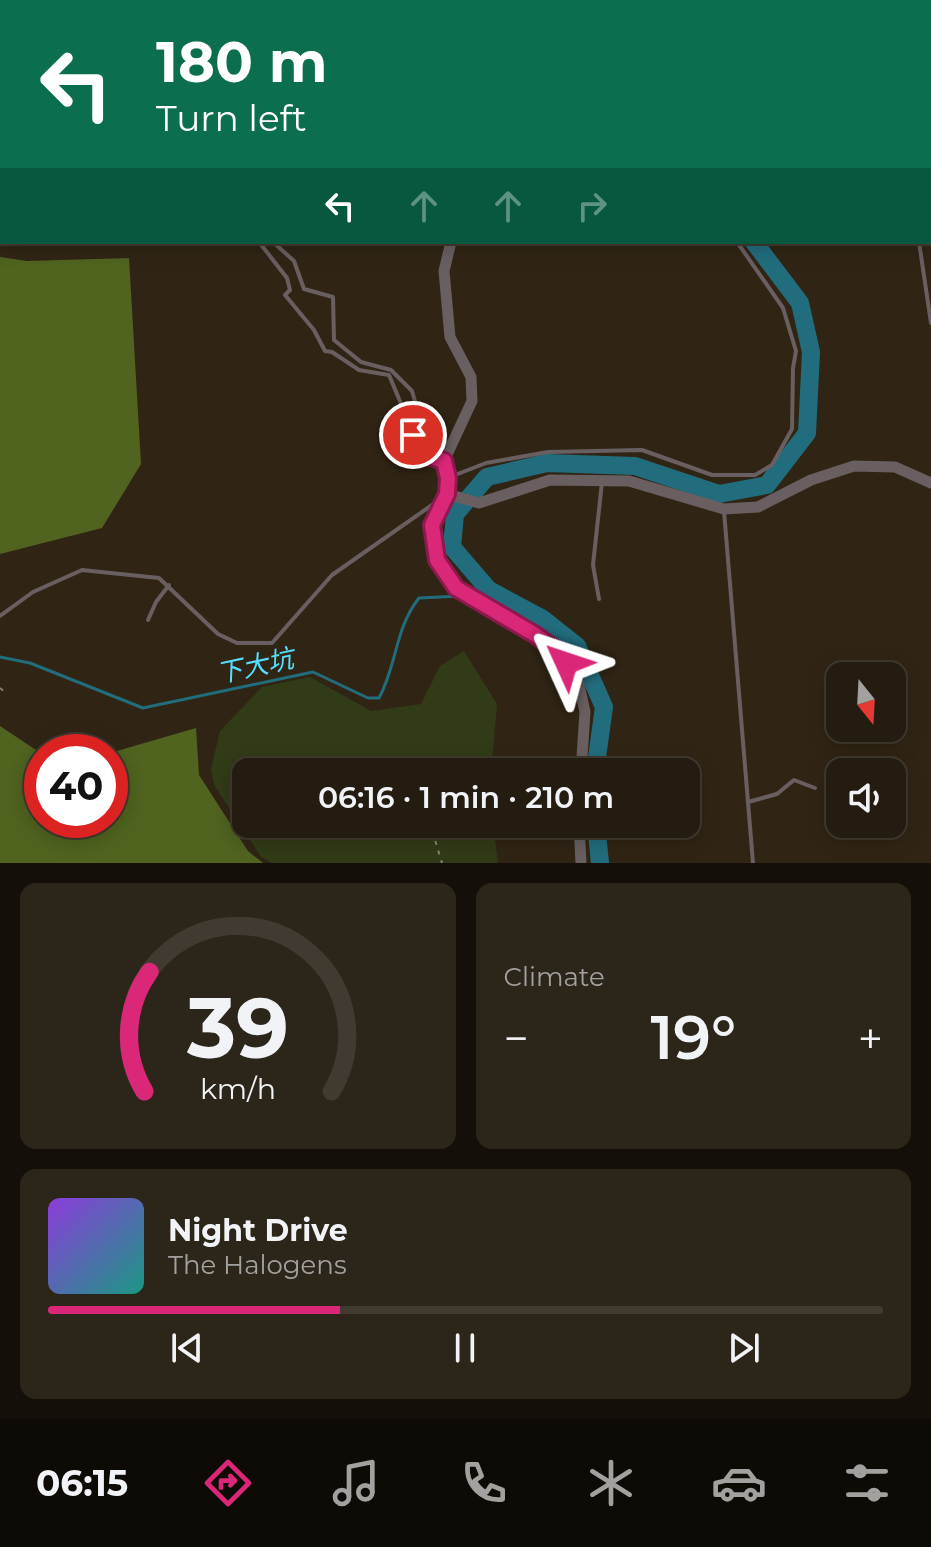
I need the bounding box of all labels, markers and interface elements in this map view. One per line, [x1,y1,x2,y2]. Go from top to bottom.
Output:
text: 180 m [156,28,328,96]
icon: left [24,32,128,136]
text: Turn left [156,96,307,140]
icon: left [318,184,362,228]
icon: ahead [402,184,446,228]
icon: ahead [486,184,530,228]
icon: right [570,184,614,228]
pin [379,401,447,469]
icon: arrive [391,413,435,457]
position arrow [524,621,608,705]
water label: 下大坑 [214,641,300,690]
north arrow [826,662,906,742]
map controls [826,662,906,838]
speed limit sign: 40 [24,734,128,838]
button: sound [826,758,906,838]
text: 06:16 · 1 min · 210 m [318,779,614,816]
text: Climate [504,961,605,993]
text: 39 [186,977,289,1079]
text: 19° [650,1001,736,1074]
text: − [504,1011,529,1065]
text: + [858,1011,883,1065]
text: km/h [200,1071,276,1106]
text: Night Drive [168,1212,348,1249]
text: The Halogens [168,1249,347,1281]
icon: previous [165,1326,209,1370]
icon: pause [443,1326,487,1370]
icon: next [722,1326,766,1370]
icon: directions [200,1455,256,1511]
icon: music [328,1455,384,1511]
icon: phone [456,1455,512,1511]
icon: climate [583,1455,639,1511]
icon: car [711,1455,767,1511]
icon: filters [839,1455,895,1511]
text: 06:15 [36,1461,128,1505]

